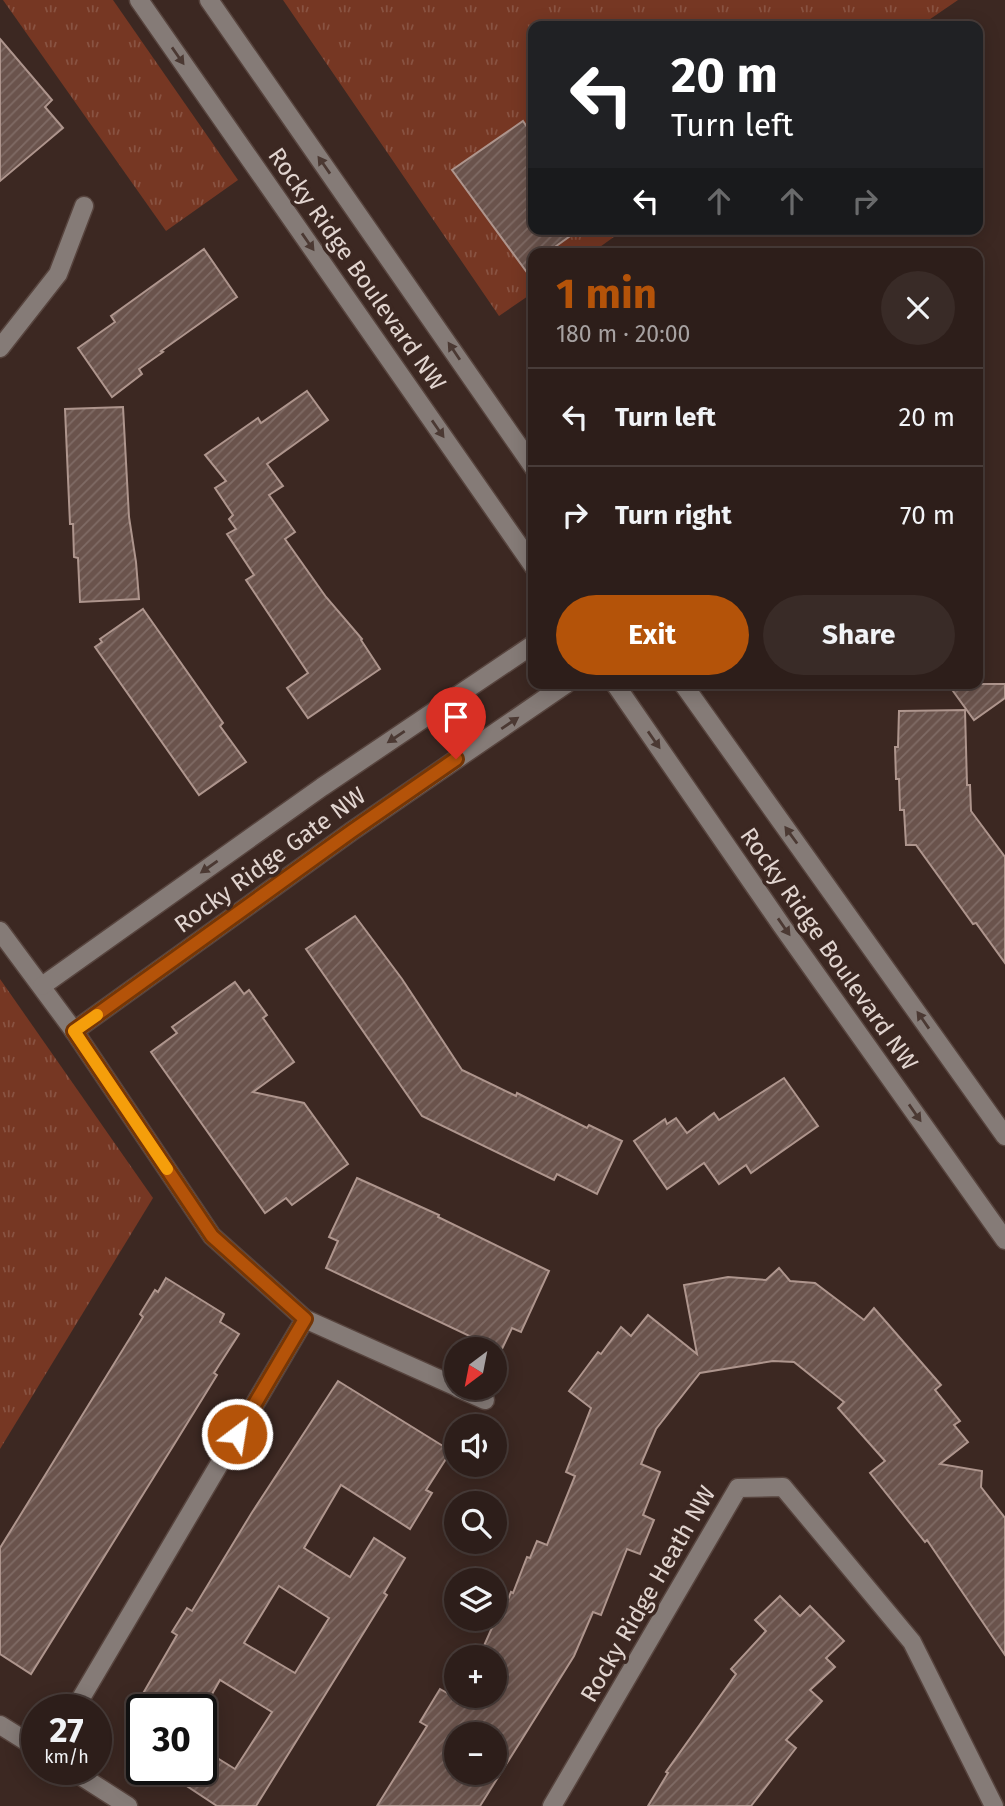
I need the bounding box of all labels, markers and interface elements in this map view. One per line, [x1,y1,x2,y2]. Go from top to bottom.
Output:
text: 20 m [671,46,778,105]
one-way arrow [171,47,185,65]
icon: left [556,49,647,140]
text: Turn left [671,106,793,144]
street label: Rocky Ridge Boulevard NW [262,142,452,396]
one-way arrow [317,156,331,174]
icon: left [627,182,665,220]
icon: ahead [700,182,738,220]
icon: ahead [773,182,811,220]
icon: right [846,182,884,220]
one-way arrow [301,233,315,251]
text: 1 min [556,269,657,319]
button: close [881,271,955,345]
text: 180 m · 20:00 [556,320,690,348]
one-way arrow [447,342,461,360]
icon: left [556,398,594,436]
text: Turn left [615,402,716,433]
text: 20 m [898,402,955,433]
one-way arrow [431,420,445,438]
icon: right [556,496,594,534]
text: Turn right [615,500,732,531]
text: 70 m [900,500,955,531]
button: Exit [556,595,749,675]
button: Share [763,595,955,675]
pin [426,687,486,759]
icon: arrive [437,698,475,736]
one-way arrow [501,716,519,730]
one-way arrow [387,730,405,744]
one-way arrow [647,731,661,749]
street label: Rocky Ridge Gate NW [169,781,371,939]
street label: Rocky Ridge Boulevard NW [734,822,924,1076]
one-way arrow [784,826,798,844]
one-way arrow [200,860,219,874]
one-way arrow [777,918,791,936]
one-way arrow [916,1011,930,1029]
one-way arrow [908,1104,922,1122]
north arrow [444,1337,508,1400]
map controls [444,1337,507,1785]
position arrow [200,1397,274,1471]
button: sound [444,1414,507,1477]
street label: Rocky Ridge Heath NW [575,1481,721,1707]
button: search [444,1491,507,1554]
button: layers [444,1568,507,1631]
button: + [444,1645,507,1708]
speed limit sign: 30 [126,1694,217,1785]
text: 27 [49,1709,84,1751]
button: − [444,1722,507,1785]
text: km/h [44,1746,89,1768]

